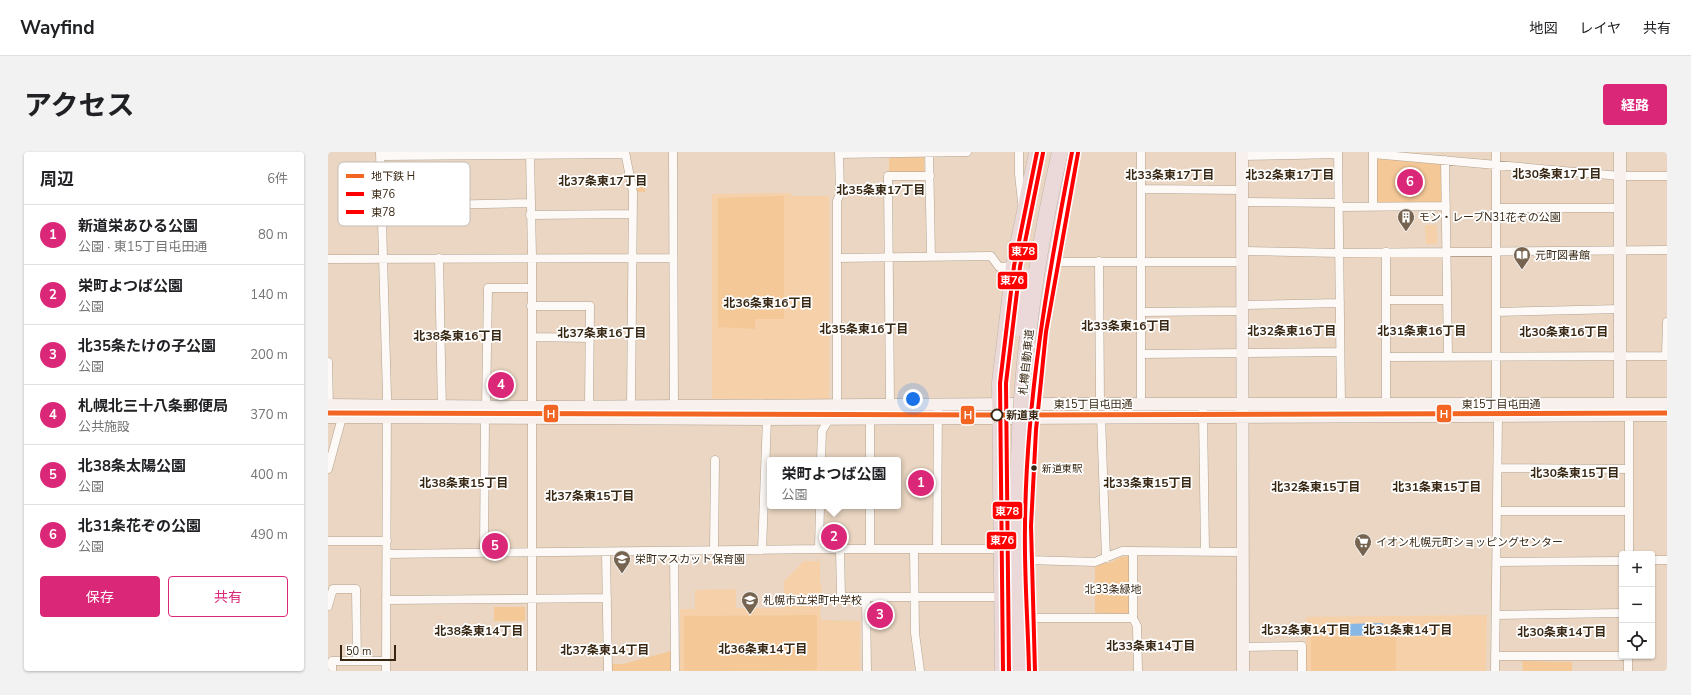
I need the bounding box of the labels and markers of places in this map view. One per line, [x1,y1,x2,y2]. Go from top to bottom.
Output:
pin: 6 [1397,167,1423,197]
building icon: モン・レーブN31花ぞの公園 [1396,207,1416,232]
place label: モン・レーブN31花ぞの公園 [1419,210,1561,225]
library icon: 元町図書館 [1512,245,1532,270]
place label: 元町図書館 [1535,248,1590,263]
pin: 4 [488,370,514,400]
marker: 新道東 [990,408,1004,422]
place label: 新道東 [1006,408,1039,423]
place label: 新道東駅 [1042,462,1083,476]
marker: 新道東駅 [1029,463,1039,473]
pin: 1 [908,468,934,498]
pin: 2 [821,522,847,552]
pin: 5 [482,531,508,561]
supermarket icon: イオン札幌元町ショッピングセンター [1353,532,1373,557]
place label: イオン札幌元町ショッピングセンター [1376,535,1563,550]
school or university icon: 栄町マスカット保育園 [612,549,632,574]
place label: 栄町マスカット保育園 [635,552,745,567]
school or university icon: 札幌市立栄町中学校 [740,590,760,615]
place label: 札幌市立栄町中学校 [763,593,862,608]
pin: 3 [867,600,893,630]

